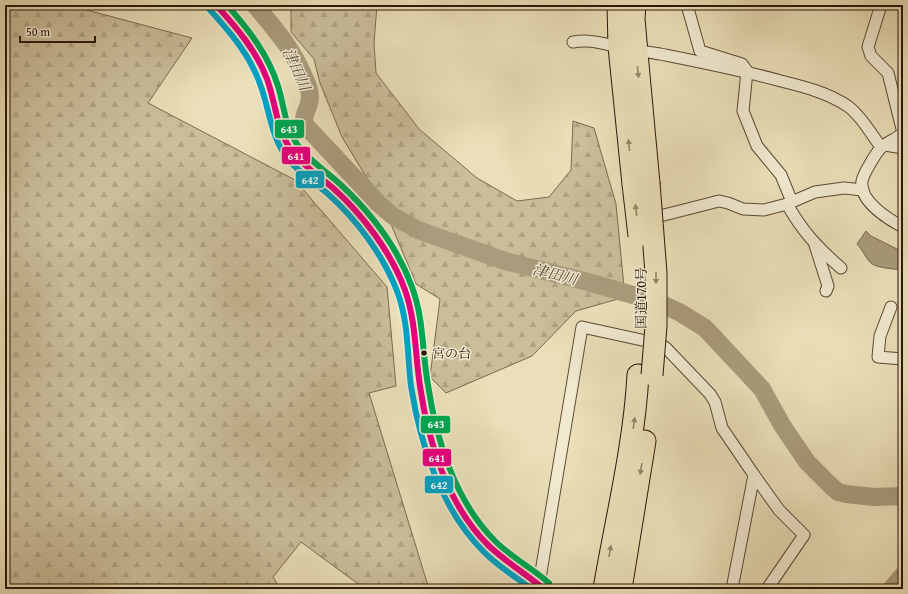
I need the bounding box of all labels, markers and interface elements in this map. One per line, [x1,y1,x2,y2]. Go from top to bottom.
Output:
scale bar [20,18,95,44]
text: 50 m [26,23,50,40]
water label: 津田川 [278,44,317,96]
one-way arrow [635,66,642,78]
line badge: 643 [274,119,305,139]
text: 643 [280,121,298,137]
one-way arrow [626,139,632,151]
line badge: 641 [281,146,311,165]
text: 641 [287,148,305,164]
line badge: 642 [295,170,325,189]
text: 642 [301,172,319,188]
one-way arrow [633,204,639,216]
water label: 津田川 [531,258,581,290]
street label: 国道170号 [631,267,651,329]
one-way arrow [653,272,659,285]
place label: 宮の台 [432,344,471,363]
marker: 宮の台 [419,348,429,358]
line badge: 643 [420,415,451,434]
text: 643 [427,416,445,432]
one-way arrow [631,417,637,429]
line badge: 641 [422,448,452,467]
text: 641 [428,450,446,466]
one-way arrow [638,463,644,475]
line badge: 642 [424,475,454,494]
text: 642 [430,477,448,493]
one-way arrow [608,544,614,557]

